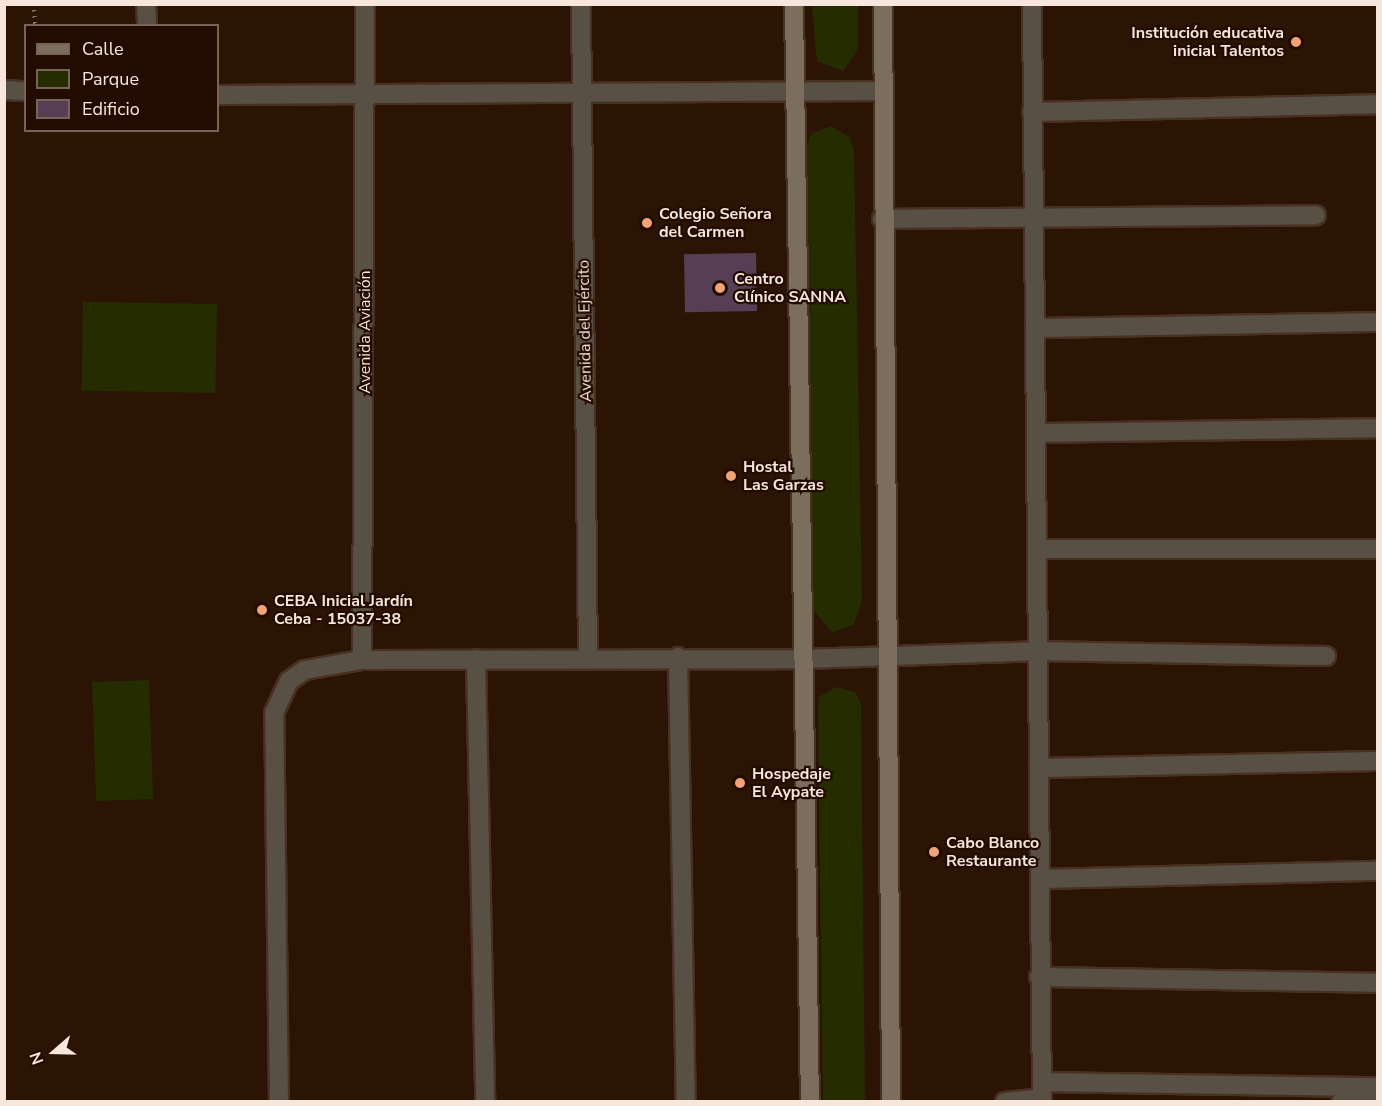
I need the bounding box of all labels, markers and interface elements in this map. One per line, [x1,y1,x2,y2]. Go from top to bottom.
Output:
place label: Institución educativa inicial Talentos [1131,23,1284,61]
legend [24,24,219,132]
marker: Institución educativa inicial Talentos [1289,35,1303,49]
text: Calle [82,37,124,61]
text: Parque [82,67,139,91]
text: Edificio [82,97,140,121]
place label: Colegio Señora del Carmen [659,204,772,242]
marker: Colegio Señora del Carmen [640,216,654,230]
street label: Avenida del Ejército [574,260,596,402]
place label: Centro Clínico SANNA [734,269,846,307]
street label: Avenida Aviación [355,270,375,394]
marker: Centro Clínico SANNA [711,279,729,297]
place label: Hostal Las Garzas [743,457,824,495]
marker: Hostal Las Garzas [724,469,738,483]
place label: CEBA Inicial Jardín Ceba - 15037-38 [274,591,413,629]
marker: CEBA Inicial Jardín Ceba - 15037-38 [255,603,269,617]
place label: Hospedaje El Aypate [752,764,831,802]
marker: Hospedaje El Aypate [733,776,747,790]
place label: Cabo Blanco Restaurante [946,833,1039,871]
marker: Cabo Blanco Restaurante [927,845,941,859]
north arrow [24,1022,84,1082]
text: N [25,1049,49,1068]

